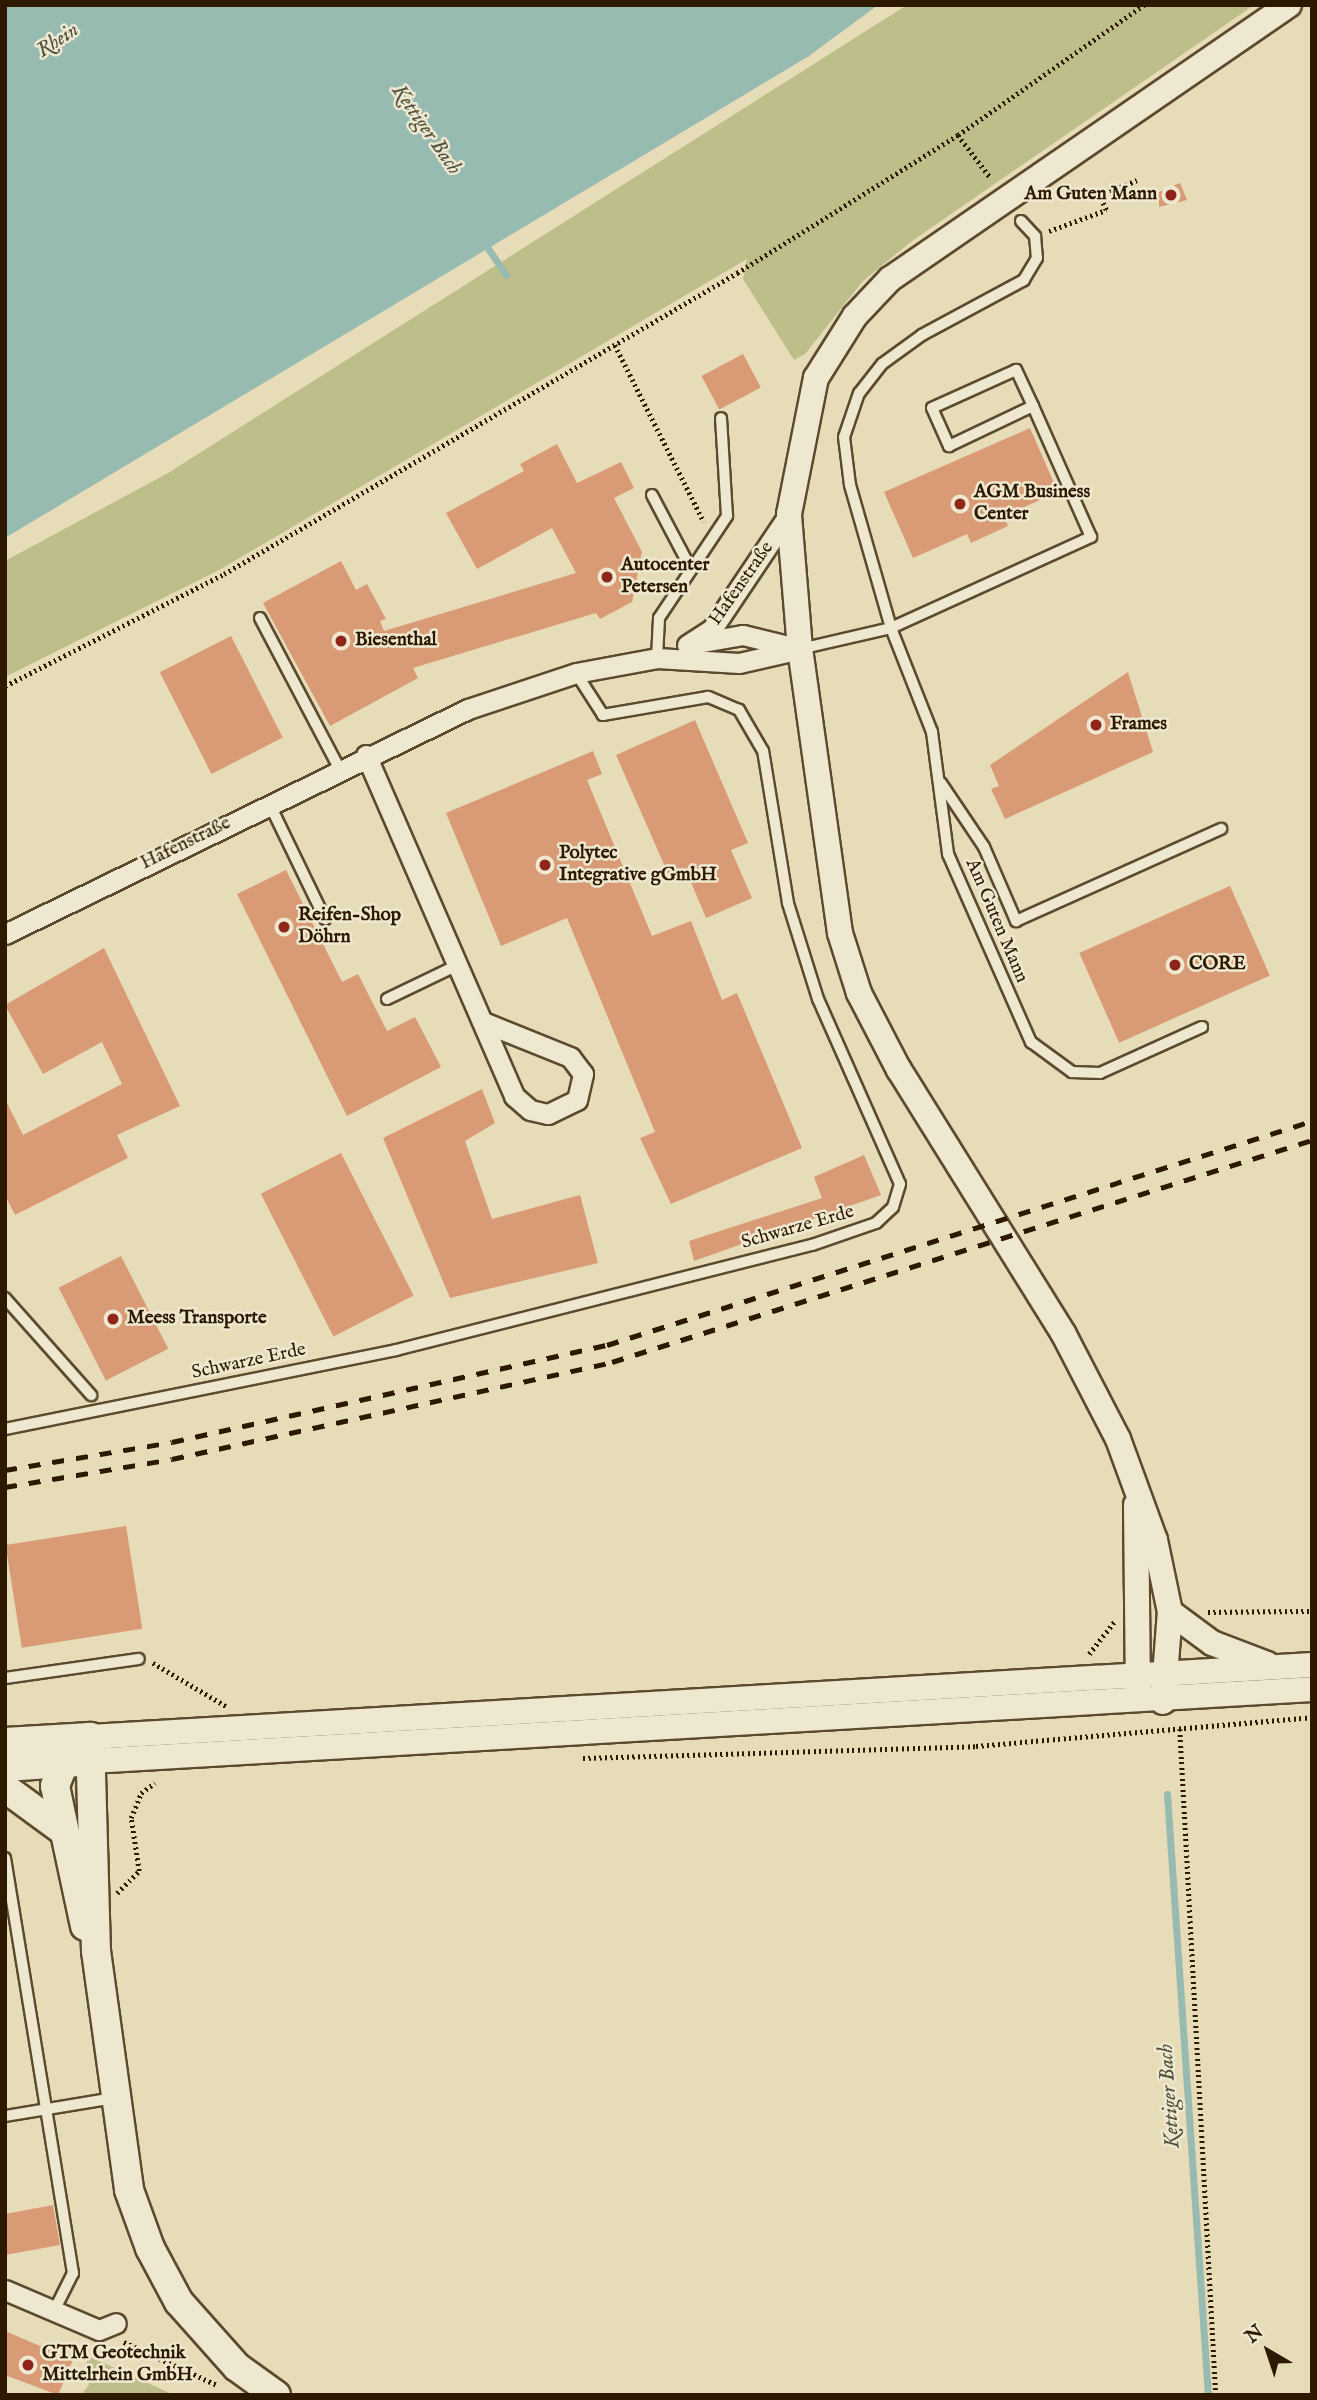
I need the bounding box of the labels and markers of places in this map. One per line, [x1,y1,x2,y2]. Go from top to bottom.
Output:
place label: Am Guten Mann [1025,184,1157,206]
marker: Am Guten Mann [1163,187,1179,203]
place label: AGM Business Center [974,482,1090,526]
marker: AGM Business Center [952,496,968,512]
place label: Autocenter Petersen [621,555,710,599]
marker: Autocenter Petersen [599,569,615,585]
place label: Biesenthal [355,630,437,652]
marker: Biesenthal [333,633,349,649]
place label: Frames [1110,714,1167,736]
marker: Frames [1088,717,1104,733]
place label: Polytec Integrative gGmbH [559,843,717,887]
marker: Polytec Integrative gGmbH [537,857,553,873]
place label: Reifen-Shop Döhrn [298,905,401,949]
marker: Reifen-Shop Döhrn [276,919,292,935]
place label: CORE [1189,954,1246,976]
marker: CORE [1167,957,1183,973]
place label: Meess Transporte [127,1308,267,1330]
marker: Meess Transporte [105,1311,121,1327]
place label: GTM Geotechnik Mittelrhein GmbH [42,2343,193,2387]
marker: GTM Geotechnik Mittelrhein GmbH [20,2357,36,2373]

